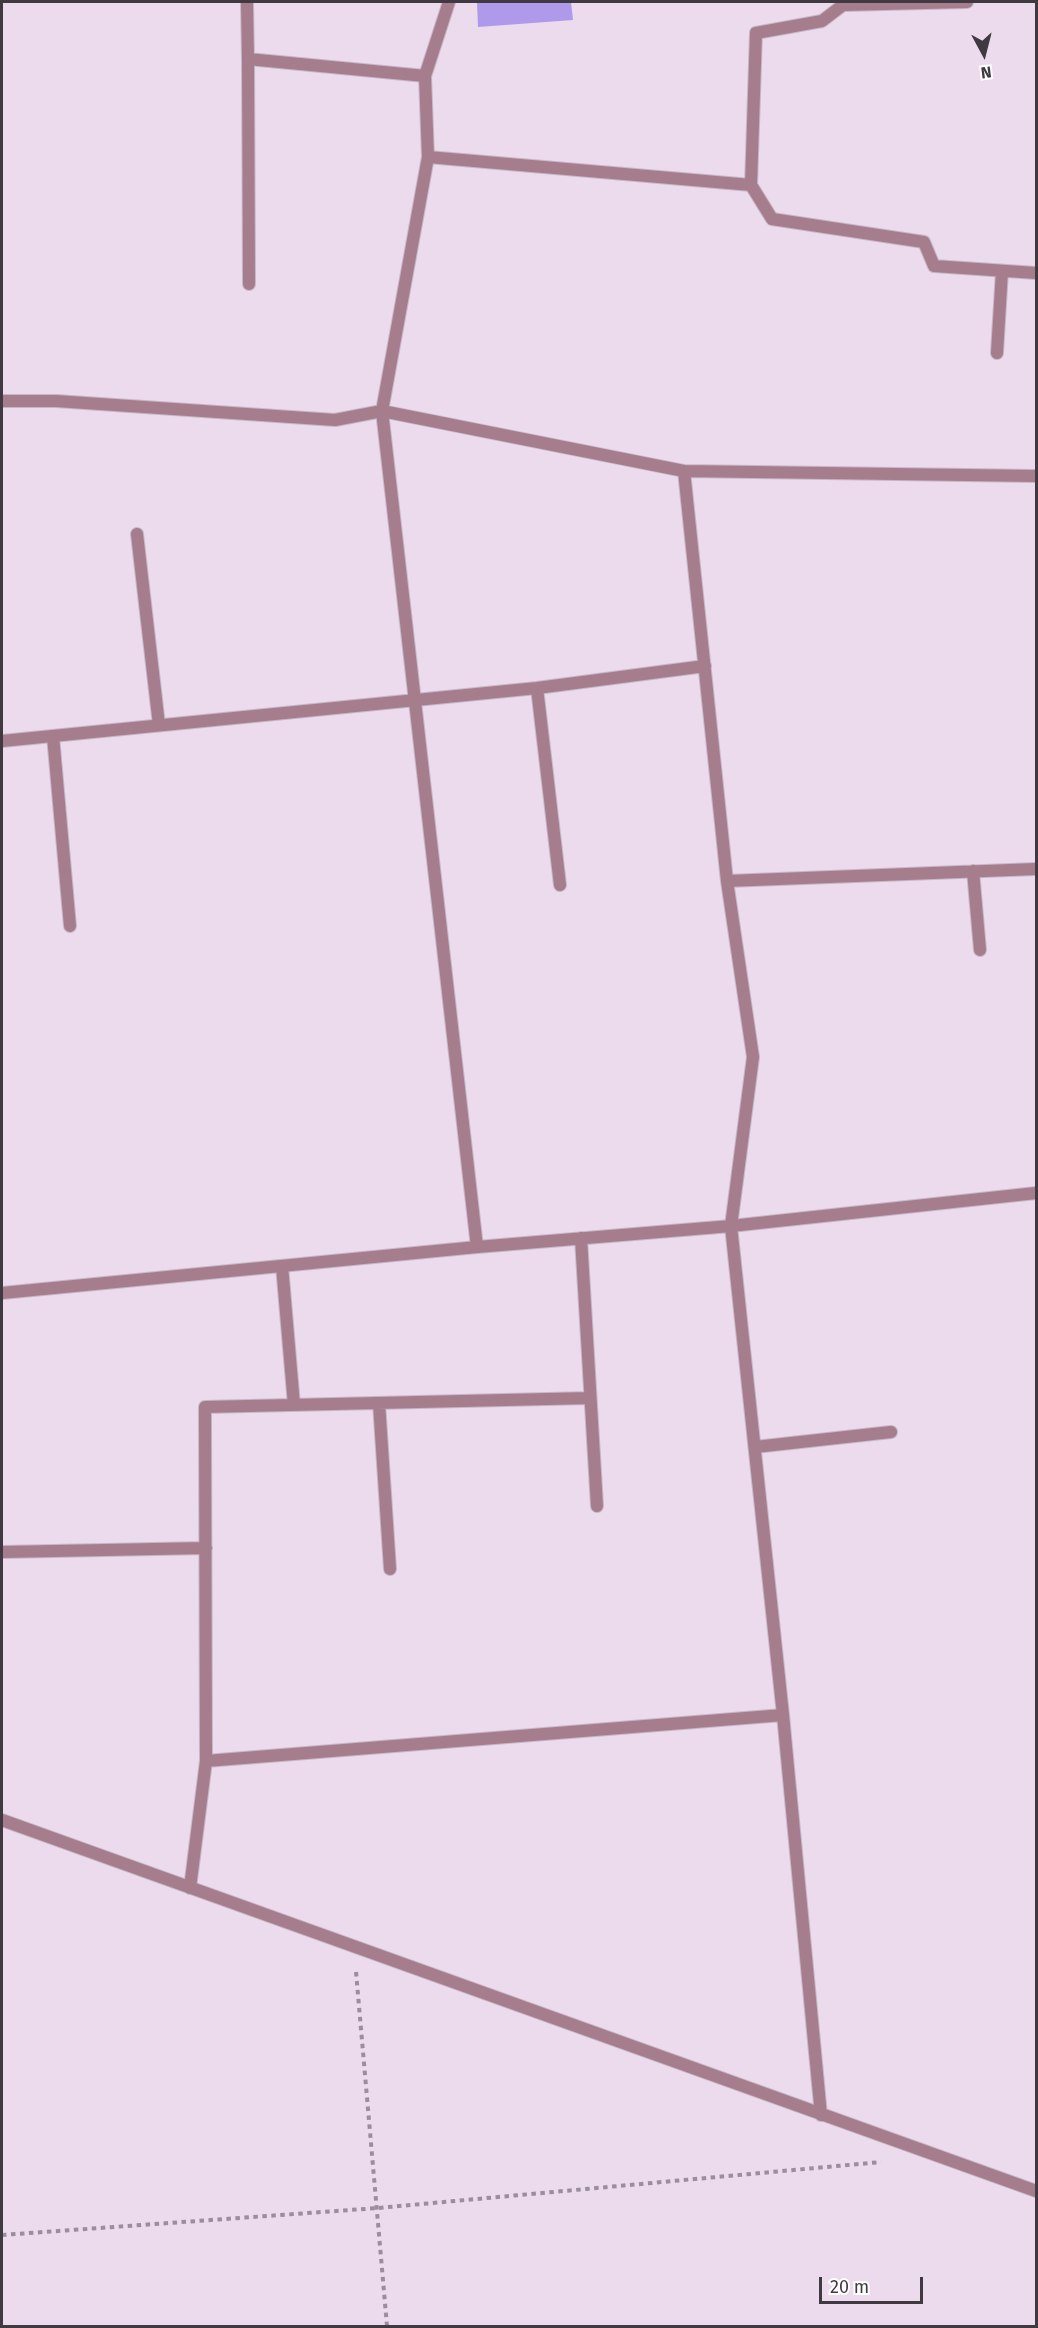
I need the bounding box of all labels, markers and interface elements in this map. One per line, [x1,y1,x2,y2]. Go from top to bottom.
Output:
north arrow [954,24,1014,84]
text: N [980,62,993,82]
scale bar [822,2265,926,2303]
text: 20 m [830,2276,869,2298]

